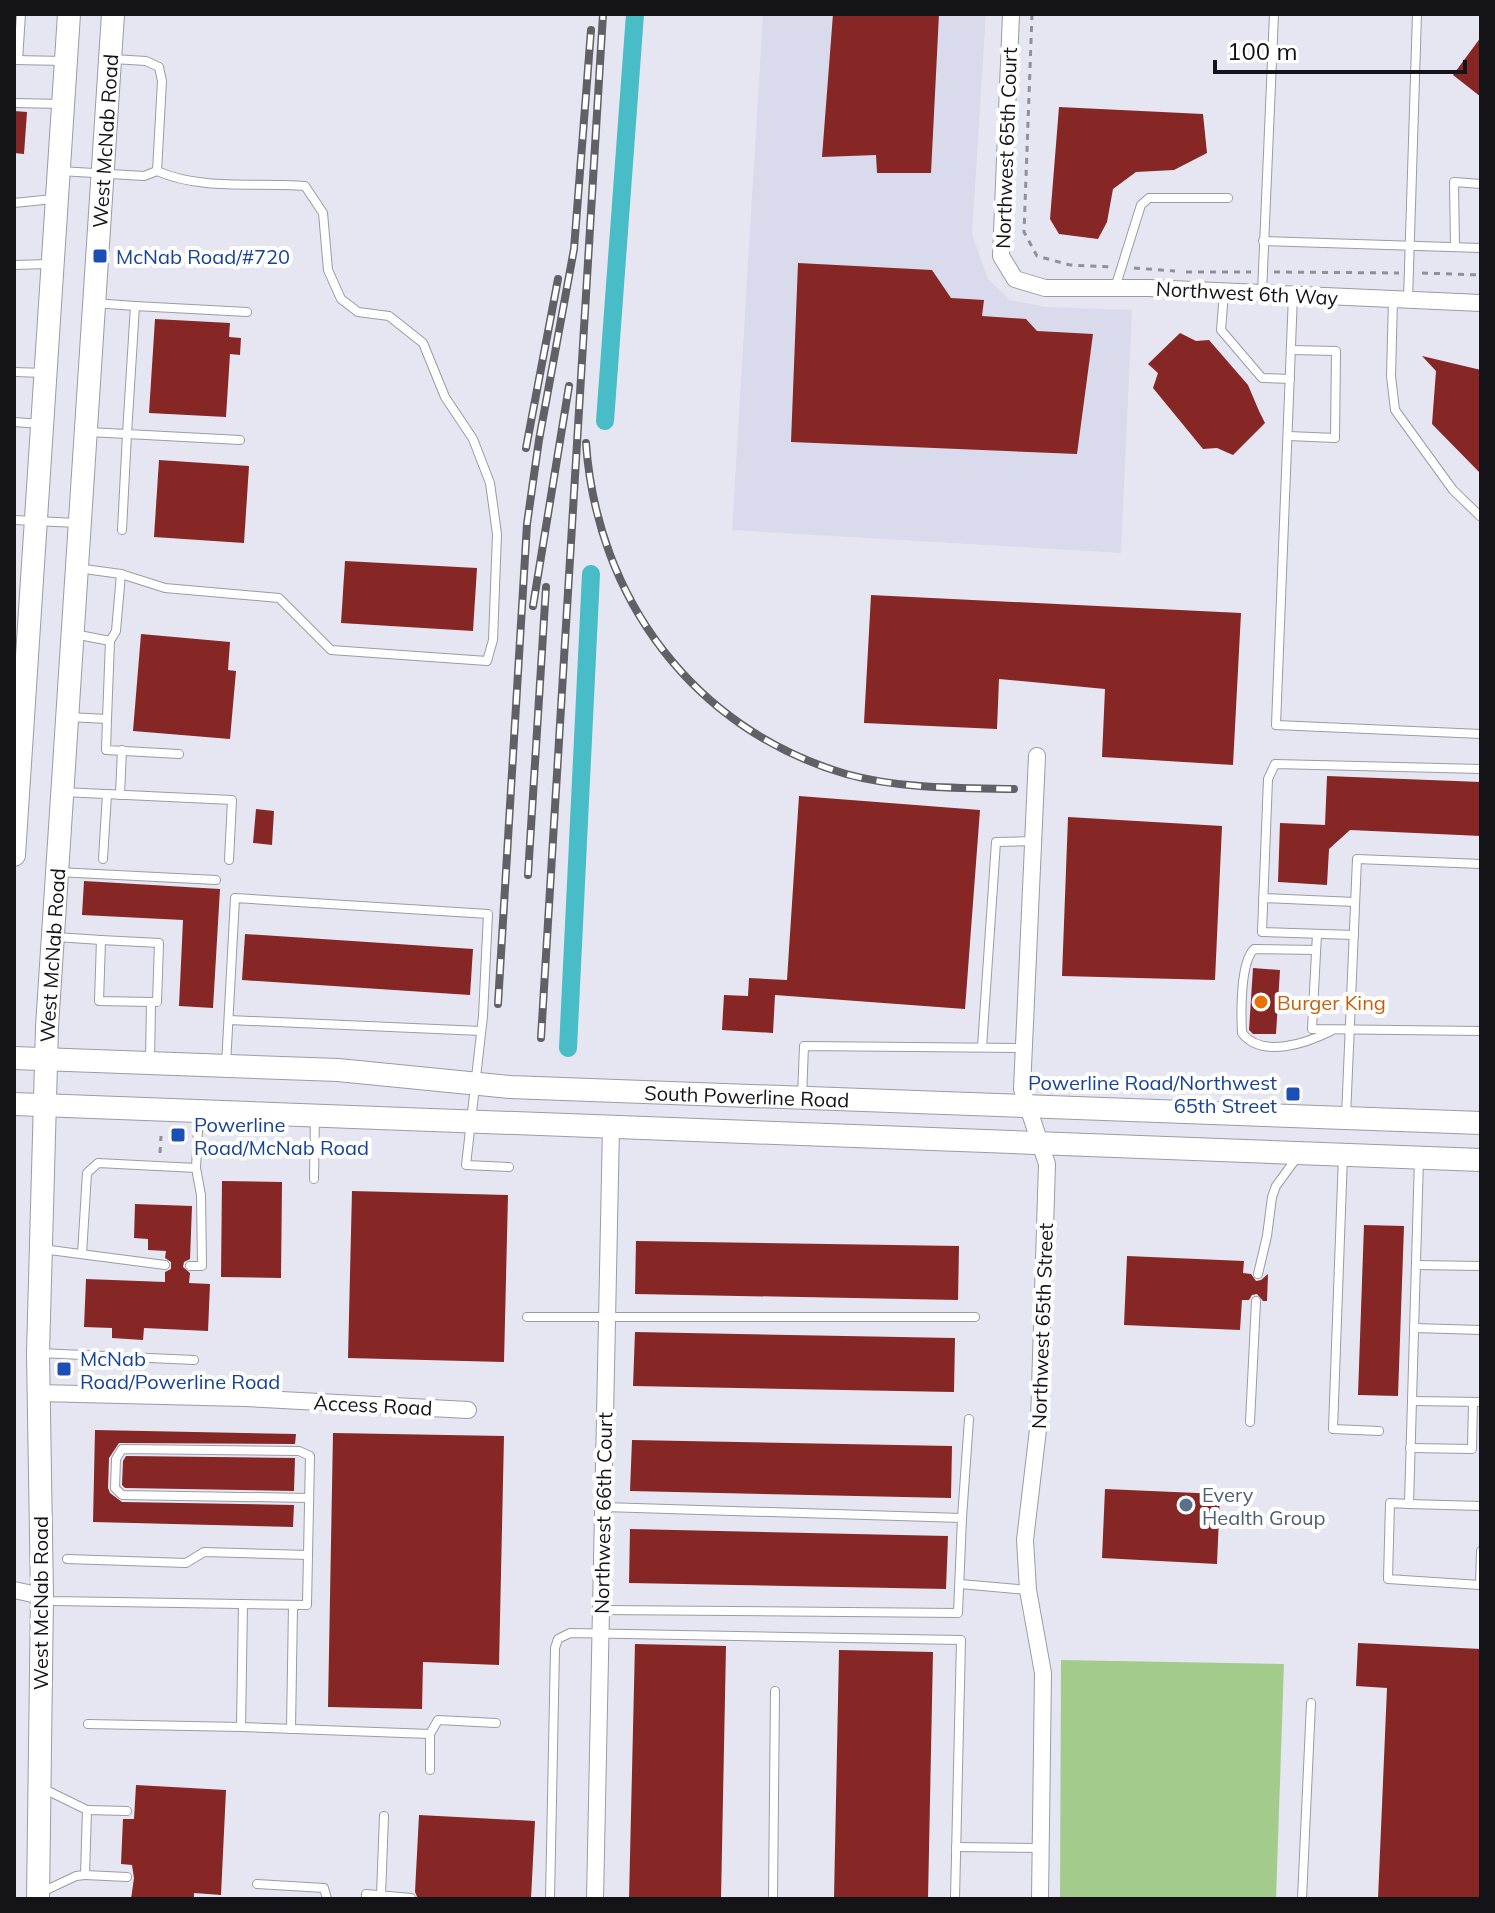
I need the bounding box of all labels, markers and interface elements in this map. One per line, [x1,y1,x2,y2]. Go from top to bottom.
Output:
scale bar [1215,24,1465,74]
text: 100 m [1227,36,1298,66]
street label: Northwest 65th Court [990,47,1022,249]
street label: West McNab Road [87,53,123,229]
place label: McNab Road/#720 [116,244,290,269]
marker: McNab Road/#720 [91,247,109,265]
street label: Northwest 6th Way [1155,276,1339,310]
street label: West McNab Road [34,868,70,1043]
place label: Burger King [1277,990,1386,1015]
marker: Burger King [1252,993,1270,1011]
place label: Powerline Road/Northwest 65th Street [1028,1070,1277,1118]
street label: South Powerline Road [644,1079,850,1112]
marker: Powerline Road/Northwest 65th Street [1284,1085,1302,1103]
place label: Powerline Road/McNab Road [194,1112,369,1160]
marker: Powerline Road/McNab Road [169,1126,187,1144]
street label: Northwest 65th Street [1026,1223,1058,1429]
place label: McNab Road/Powerline Road [80,1346,280,1394]
marker: McNab Road/Powerline Road [55,1360,73,1378]
street label: Access Road [313,1389,433,1421]
street label: Northwest 66th Court [589,1412,617,1614]
place label: Every Health Group [1202,1482,1326,1530]
marker: Every Health Group [1177,1496,1195,1514]
street label: West McNab Road [28,1516,53,1690]

